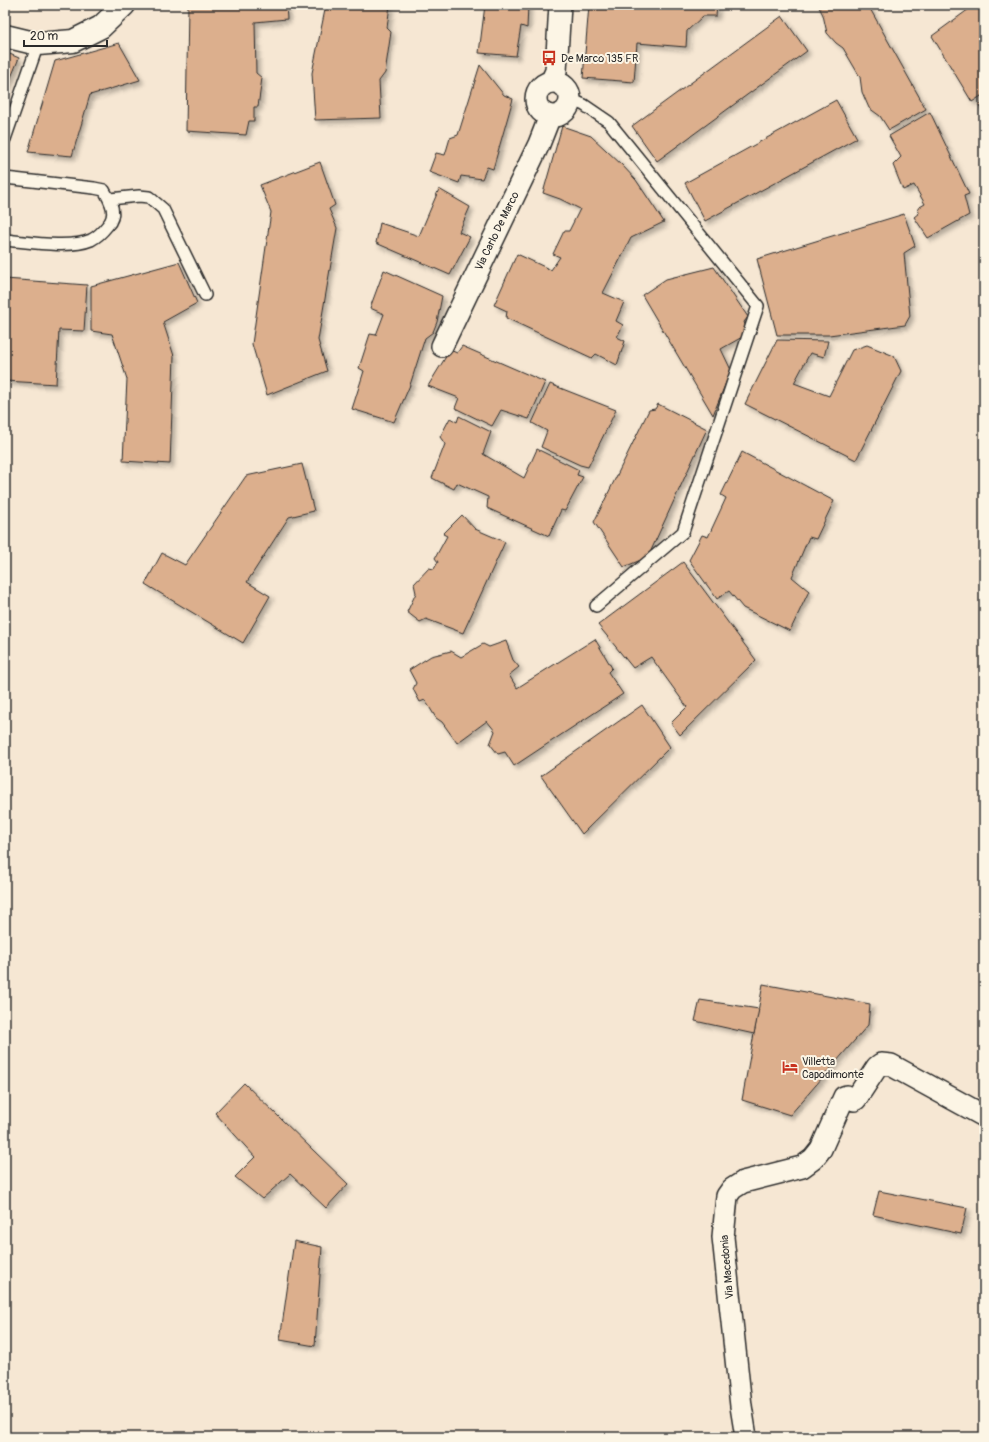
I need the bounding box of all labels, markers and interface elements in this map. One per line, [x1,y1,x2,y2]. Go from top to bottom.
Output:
scale bar [24,22,107,48]
text: 20 m [30,29,59,44]
bus stop icon: De Marco 135 FR [540,49,558,67]
place label: De Marco 135 FR [561,52,638,65]
street label: Via Carlo De Marco [472,189,522,272]
place label: Villetta Capodimonte [802,1055,864,1081]
hotel icon: Villetta Capodimonte [781,1058,799,1076]
street label: Via Macedonia [718,1234,736,1300]

